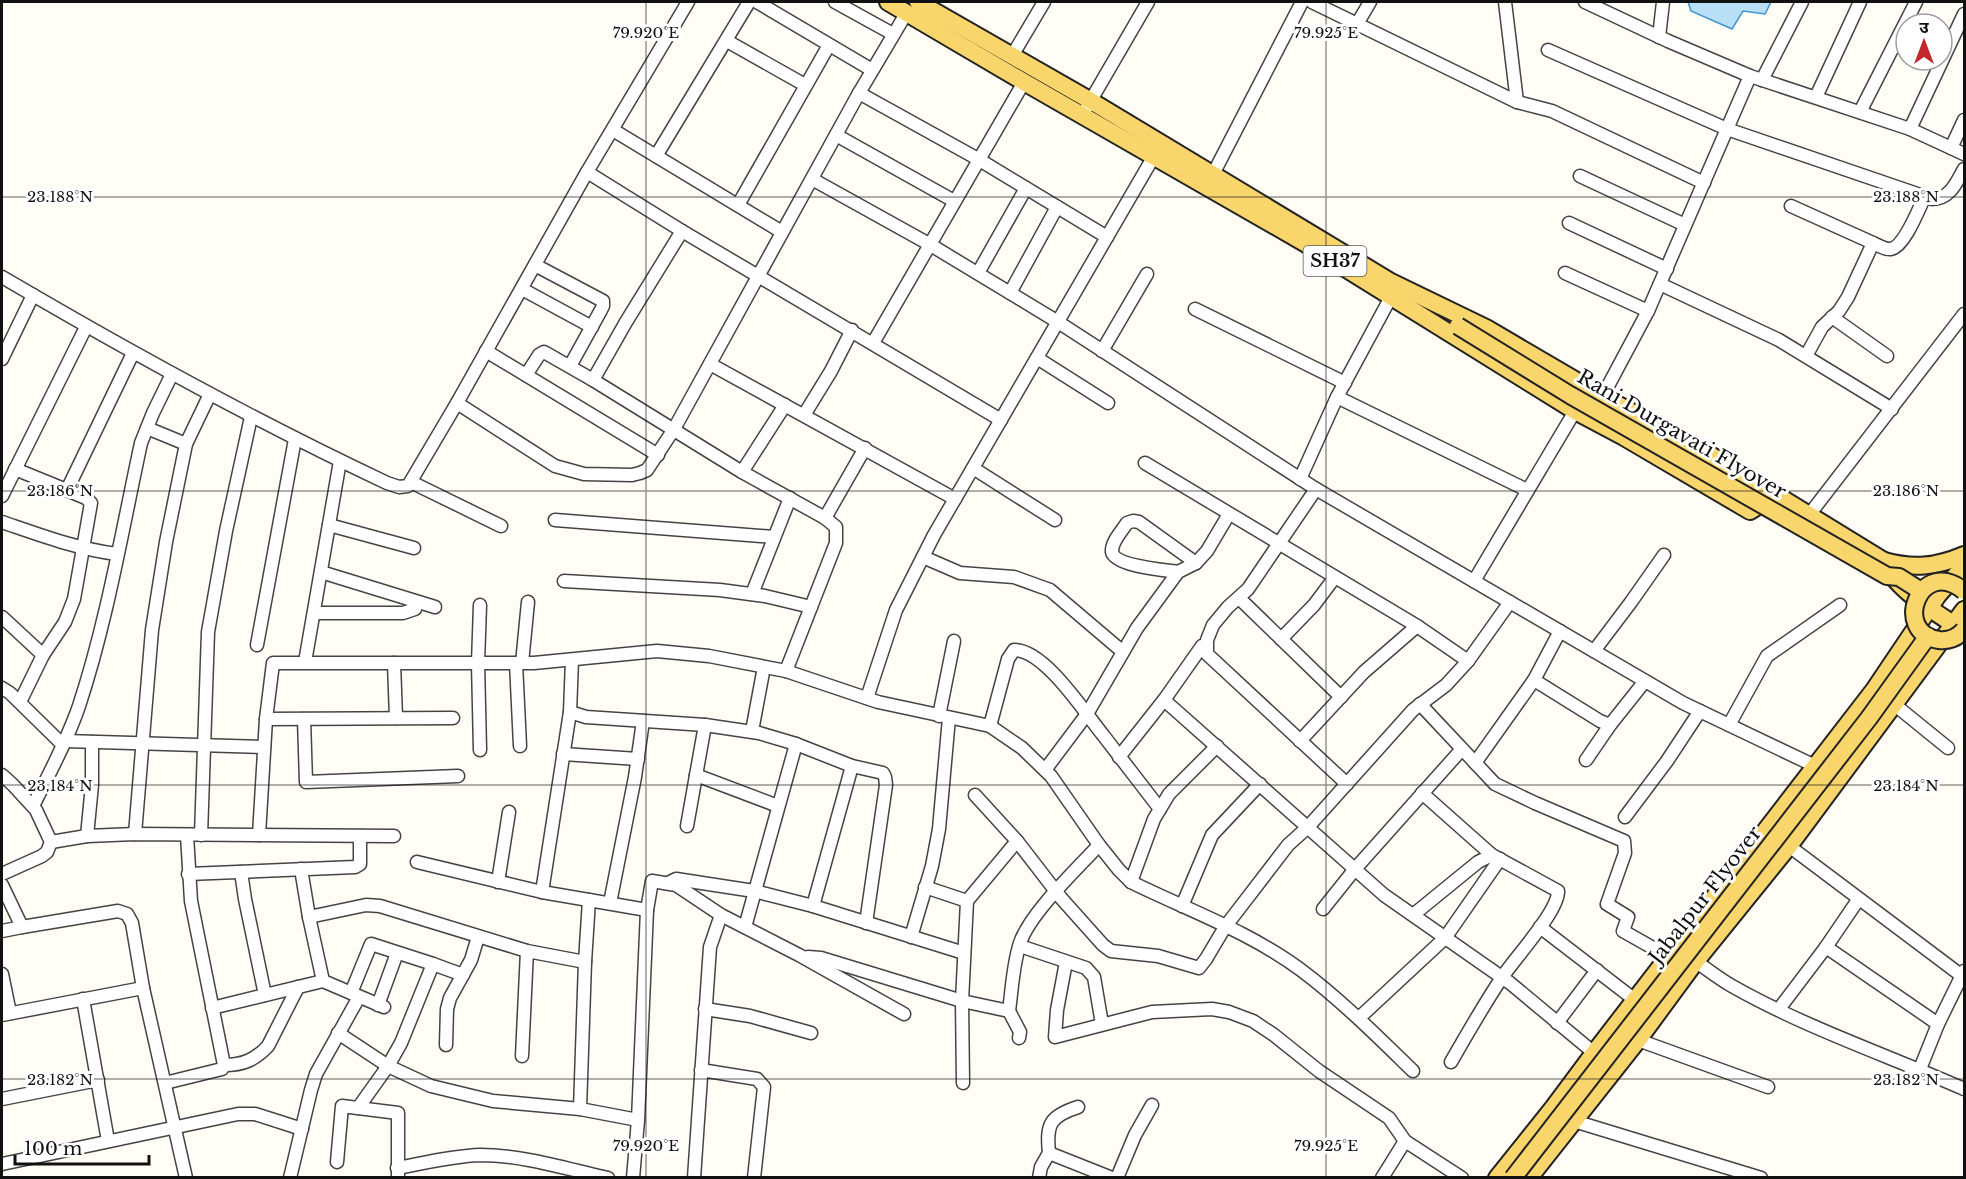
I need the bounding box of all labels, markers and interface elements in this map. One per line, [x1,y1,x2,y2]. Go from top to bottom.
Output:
north arrow [1894,12,1954,72]
text: उ [1919,17,1929,37]
text: 79.920°E [613,23,679,42]
text: 79.925°E [1294,23,1358,42]
text: 23.188°N [27,187,93,206]
text: 23.188°N [1873,187,1939,206]
road number: SH37 [1304,246,1366,276]
street label: Rani Durgavati Flyover [1573,364,1791,504]
text: 23.186°N [27,481,93,500]
text: 23.186°N [1873,481,1939,500]
text: 23.184°N [27,776,93,795]
text: 23.184°N [1873,776,1939,795]
street label: Jabalpur Flyover [1642,821,1767,971]
text: 23.182°N [27,1070,93,1089]
text: 23.182°N [1873,1070,1939,1089]
scale bar [15,1128,148,1166]
text: 79.920°E [613,1136,679,1155]
text: 79.925°E [1294,1136,1358,1155]
text: 100 m [24,1138,82,1160]

